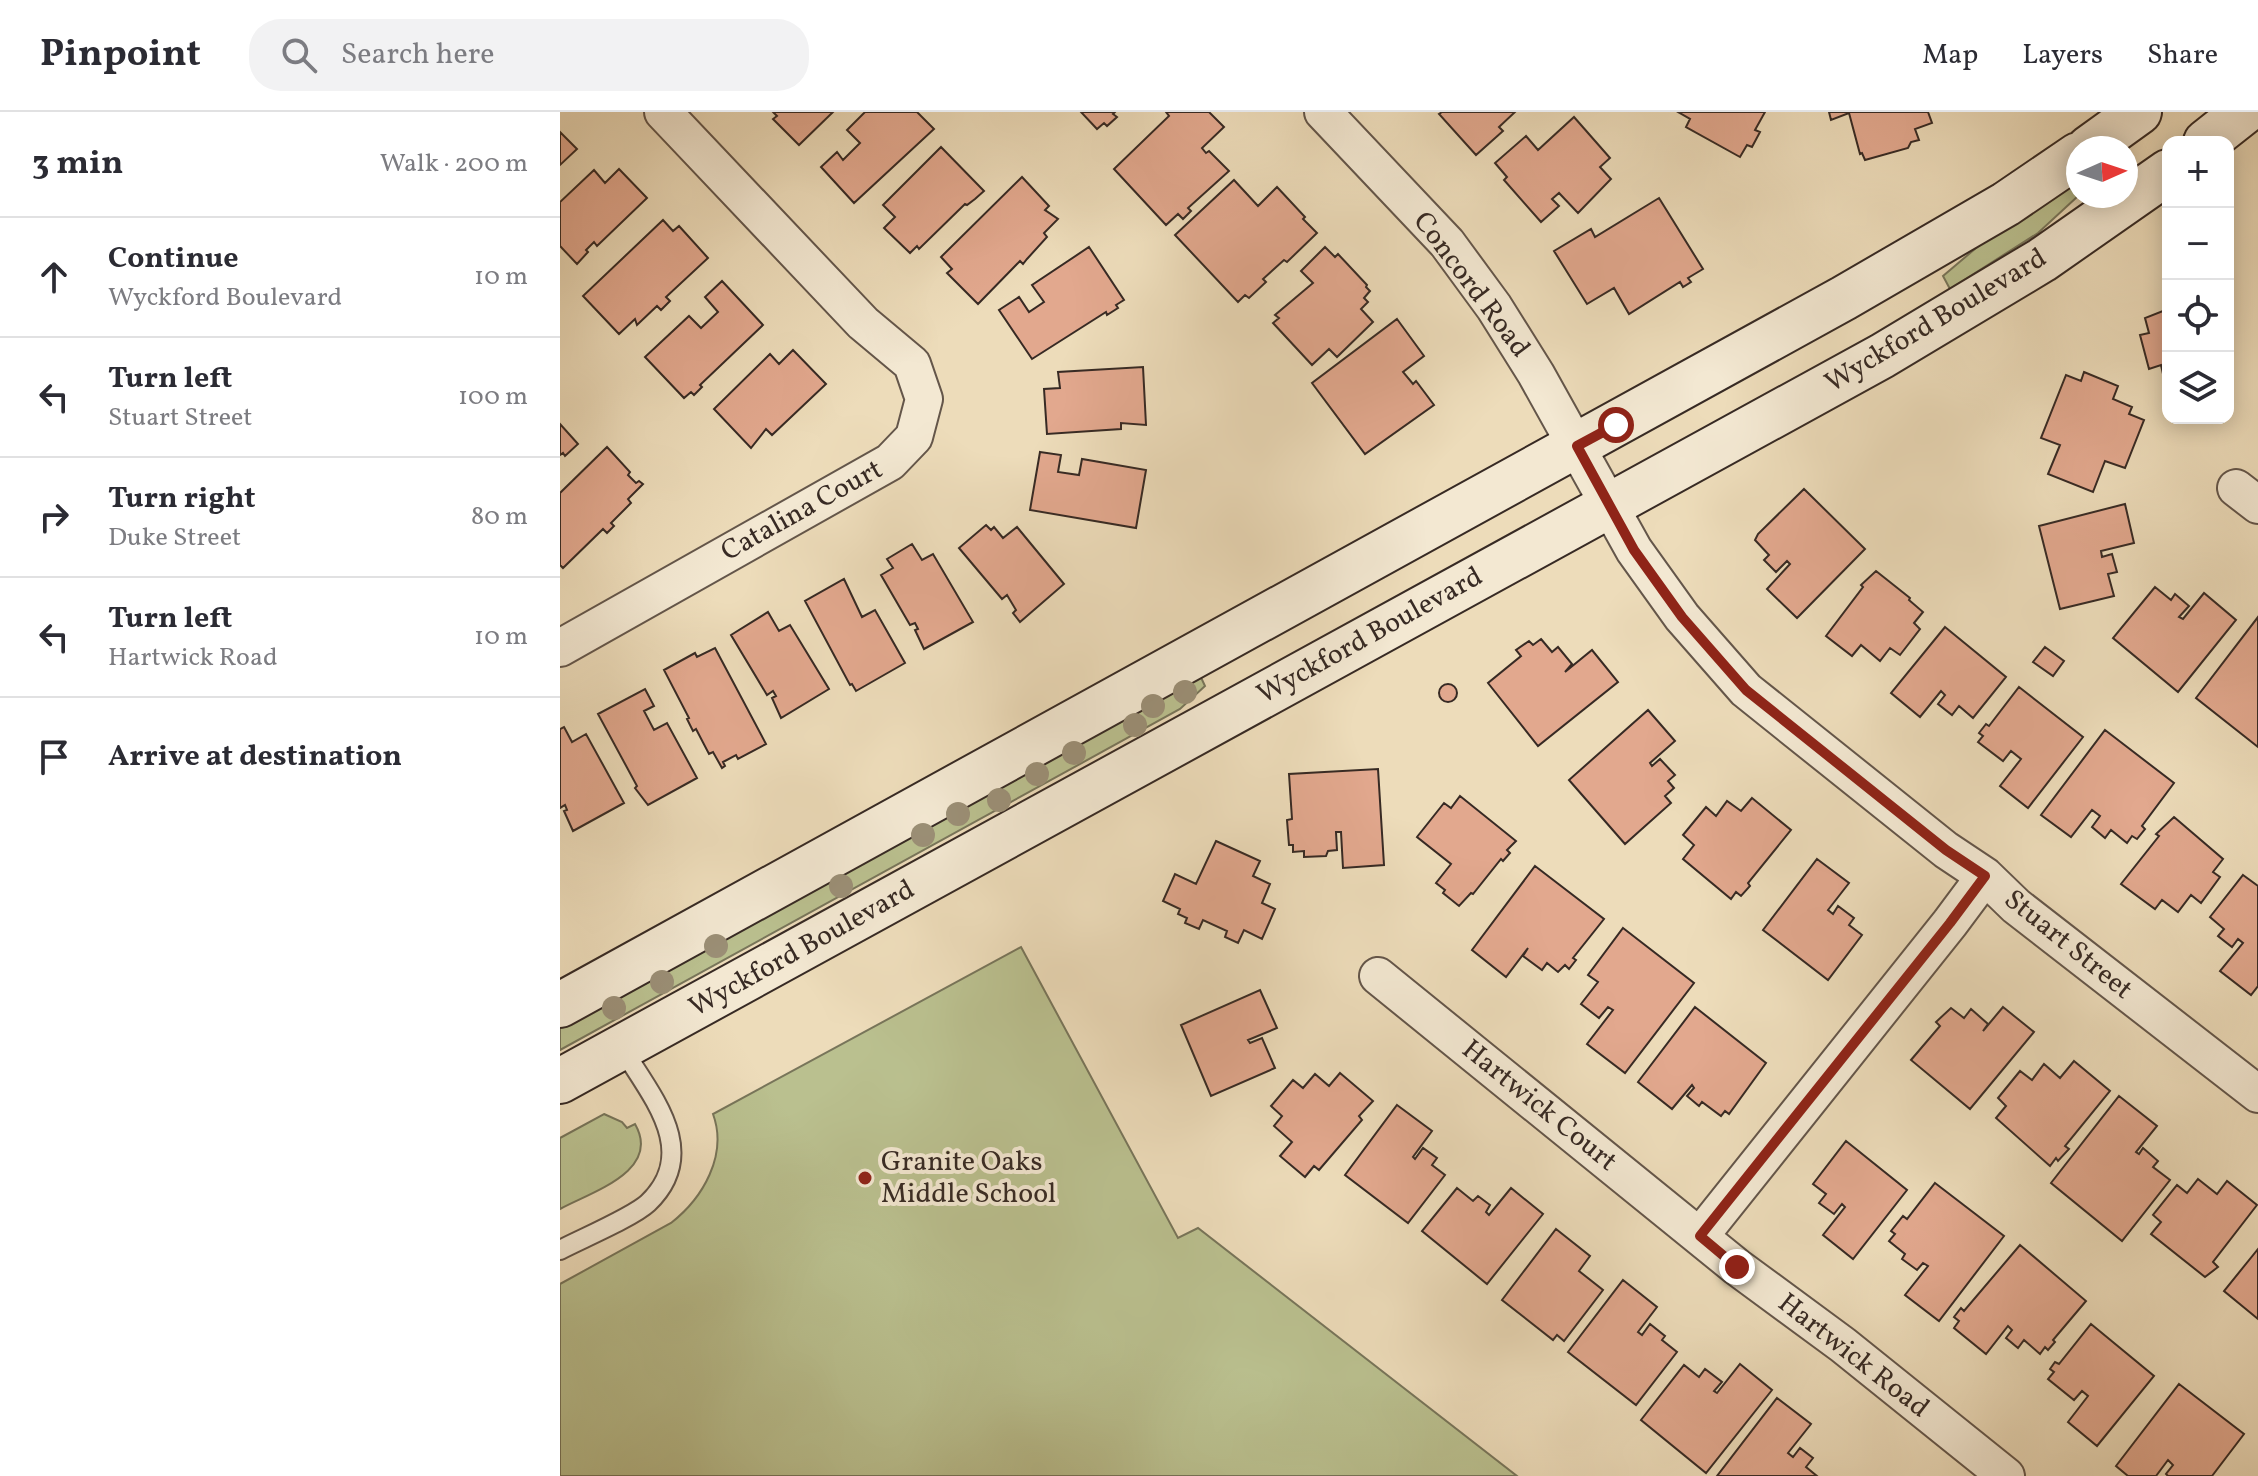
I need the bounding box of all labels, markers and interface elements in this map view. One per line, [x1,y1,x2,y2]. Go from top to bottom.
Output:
search box [249,19,809,91]
text: Pinpoint [40,29,201,82]
icon: search [277,33,321,77]
text: Search here [341,34,494,76]
text: Map [1922,36,1978,75]
text: Layers [2022,36,2103,75]
text: Share [2147,36,2218,75]
north arrow [2066,136,2138,208]
map controls [2162,136,2234,424]
button: + [2162,136,2234,208]
text: 3 min [32,141,123,188]
text: Walk · 200 m [380,146,528,182]
street label: Concord Road [1403,204,1539,366]
button: − [2162,208,2234,280]
text: Continue [108,238,239,280]
street label: Wyckford Boulevard [1818,239,2054,403]
icon: ahead [32,255,76,299]
text: 10 m [474,259,528,295]
text: Wyckford Boulevard [108,280,342,316]
button: locate [2162,280,2234,352]
button: layers [2162,352,2234,424]
text: Turn left [108,358,232,400]
icon: left [32,375,76,419]
text: 100 m [458,379,528,415]
text: Stuart Street [108,400,252,436]
route start [1598,407,1634,443]
street label: Catalina Court [714,451,890,571]
text: Turn right [108,478,256,520]
icon: right [32,495,76,539]
text: 80 m [471,499,528,535]
text: Duke Street [108,520,241,556]
street label: Wyckford Boulevard [1250,558,1490,714]
text: Turn left [108,598,232,640]
icon: left [32,615,76,659]
text: 10 m [474,619,528,655]
text: Hartwick Road [108,640,278,676]
icon: arrive [32,735,76,779]
text: Arrive at destination [108,736,402,778]
street label: Wyckford Boulevard [682,871,922,1027]
street label: Stuart Street [1995,881,2141,1009]
street label: Hartwick Court [1453,1031,1625,1181]
place label: Granite Oaks Middle School [881,1143,1056,1214]
marker: Granite Oaks Middle School [856,1169,874,1187]
route end [1719,1249,1755,1285]
street label: Hartwick Road [1769,1284,1937,1428]

